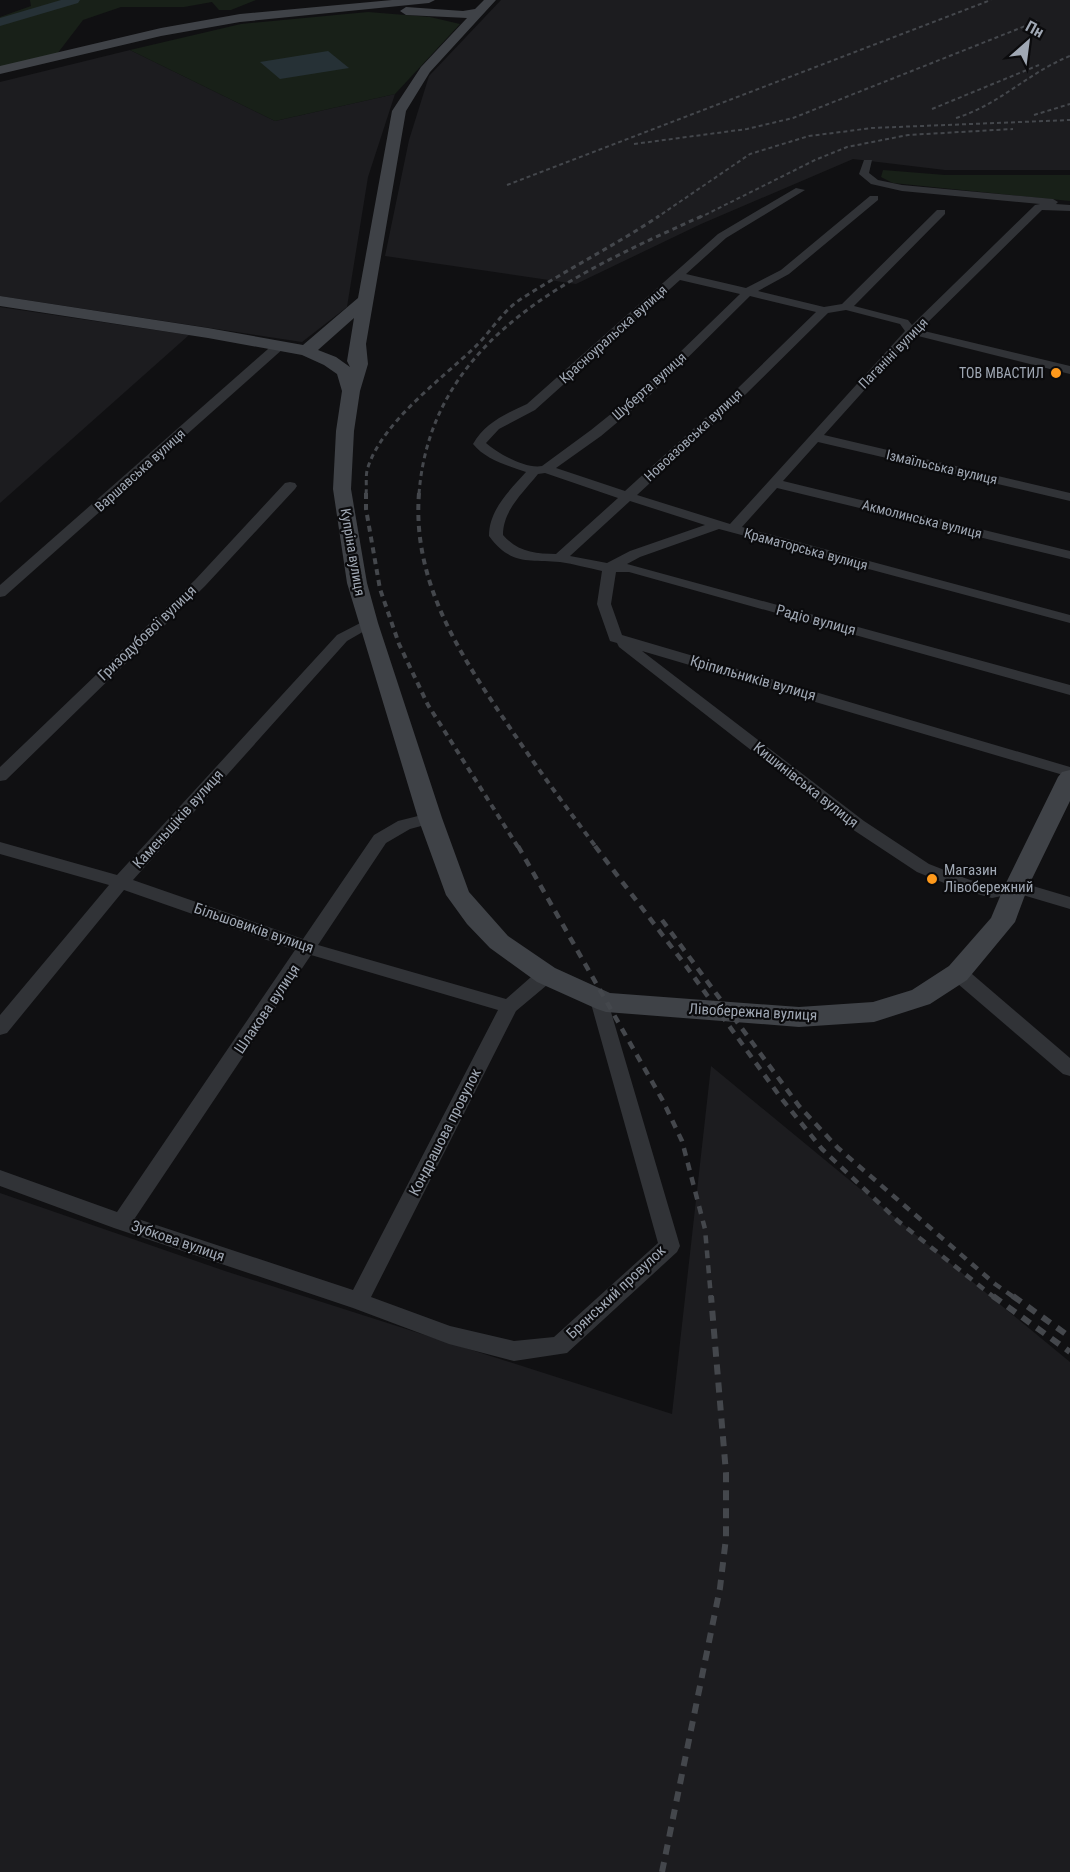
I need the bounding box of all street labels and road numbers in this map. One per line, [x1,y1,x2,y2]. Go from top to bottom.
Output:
street label: Красноуральска вулиця [556,281,670,387]
street label: Паганіні вулиця [855,314,931,392]
street label: Шуберта вулиця [609,349,689,423]
street label: Новоазовська вулиця [641,386,745,484]
street label: Варшавська вулиця [92,425,188,515]
street label: Ізмаїльська вулиця [885,446,999,488]
street label: Акмолинська вулиця [860,496,984,542]
street label: Купріна вулиця [337,507,369,597]
street label: Краматорська вулиця [742,525,870,573]
street label: Гризодубової вулиця [94,582,200,684]
street label: Радіо вулиця [774,601,858,639]
street label: Кріпильників вулиця [688,651,818,705]
street label: Кишинівська вулиця [750,738,862,832]
street label: Каменьщіків вулиця [129,766,227,872]
street label: Більшовиків вулиця [192,899,316,957]
street label: Шлакова вулиця [230,961,304,1057]
street label: Лівобережна вулиця [688,1000,818,1024]
street label: Кондрашова провулок [405,1065,485,1199]
street label: Зубкова вулиця [129,1217,227,1265]
street label: Брянський провулок [563,1241,669,1343]

